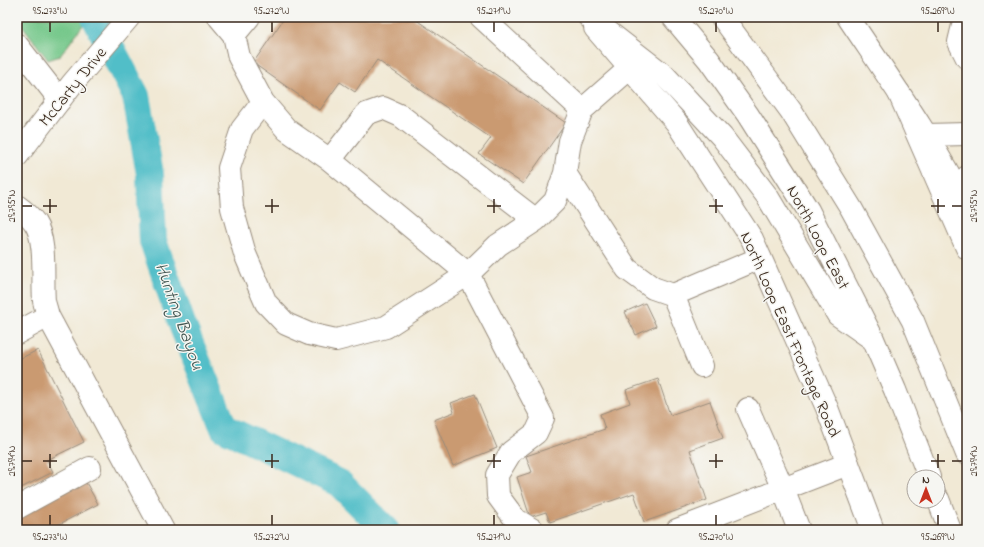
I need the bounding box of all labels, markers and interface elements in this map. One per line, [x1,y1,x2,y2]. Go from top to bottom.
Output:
text: 95.273°W [33,4,67,19]
text: 95.272°W [254,4,290,19]
text: 95.271°W [477,4,511,19]
text: 95.270°W [699,4,734,19]
text: 95.269°W [921,4,955,19]
street label: McCarty Drive [33,41,114,133]
street label: North Loop East [780,181,856,295]
text: 29.795°N [5,190,20,222]
text: 29.795°N [967,190,982,222]
street label: North Loop East Frontage Road [731,228,847,443]
water label: Hunting Bayou [147,259,210,374]
text: 29.794°N [5,445,20,476]
text: 29.794°N [967,445,982,476]
north arrow [906,469,946,509]
text: N [922,472,930,488]
text: 95.273°W [33,530,67,545]
text: 95.272°W [254,530,290,545]
text: 95.271°W [477,530,511,545]
text: 95.270°W [699,530,734,545]
text: 95.269°W [921,530,955,545]

